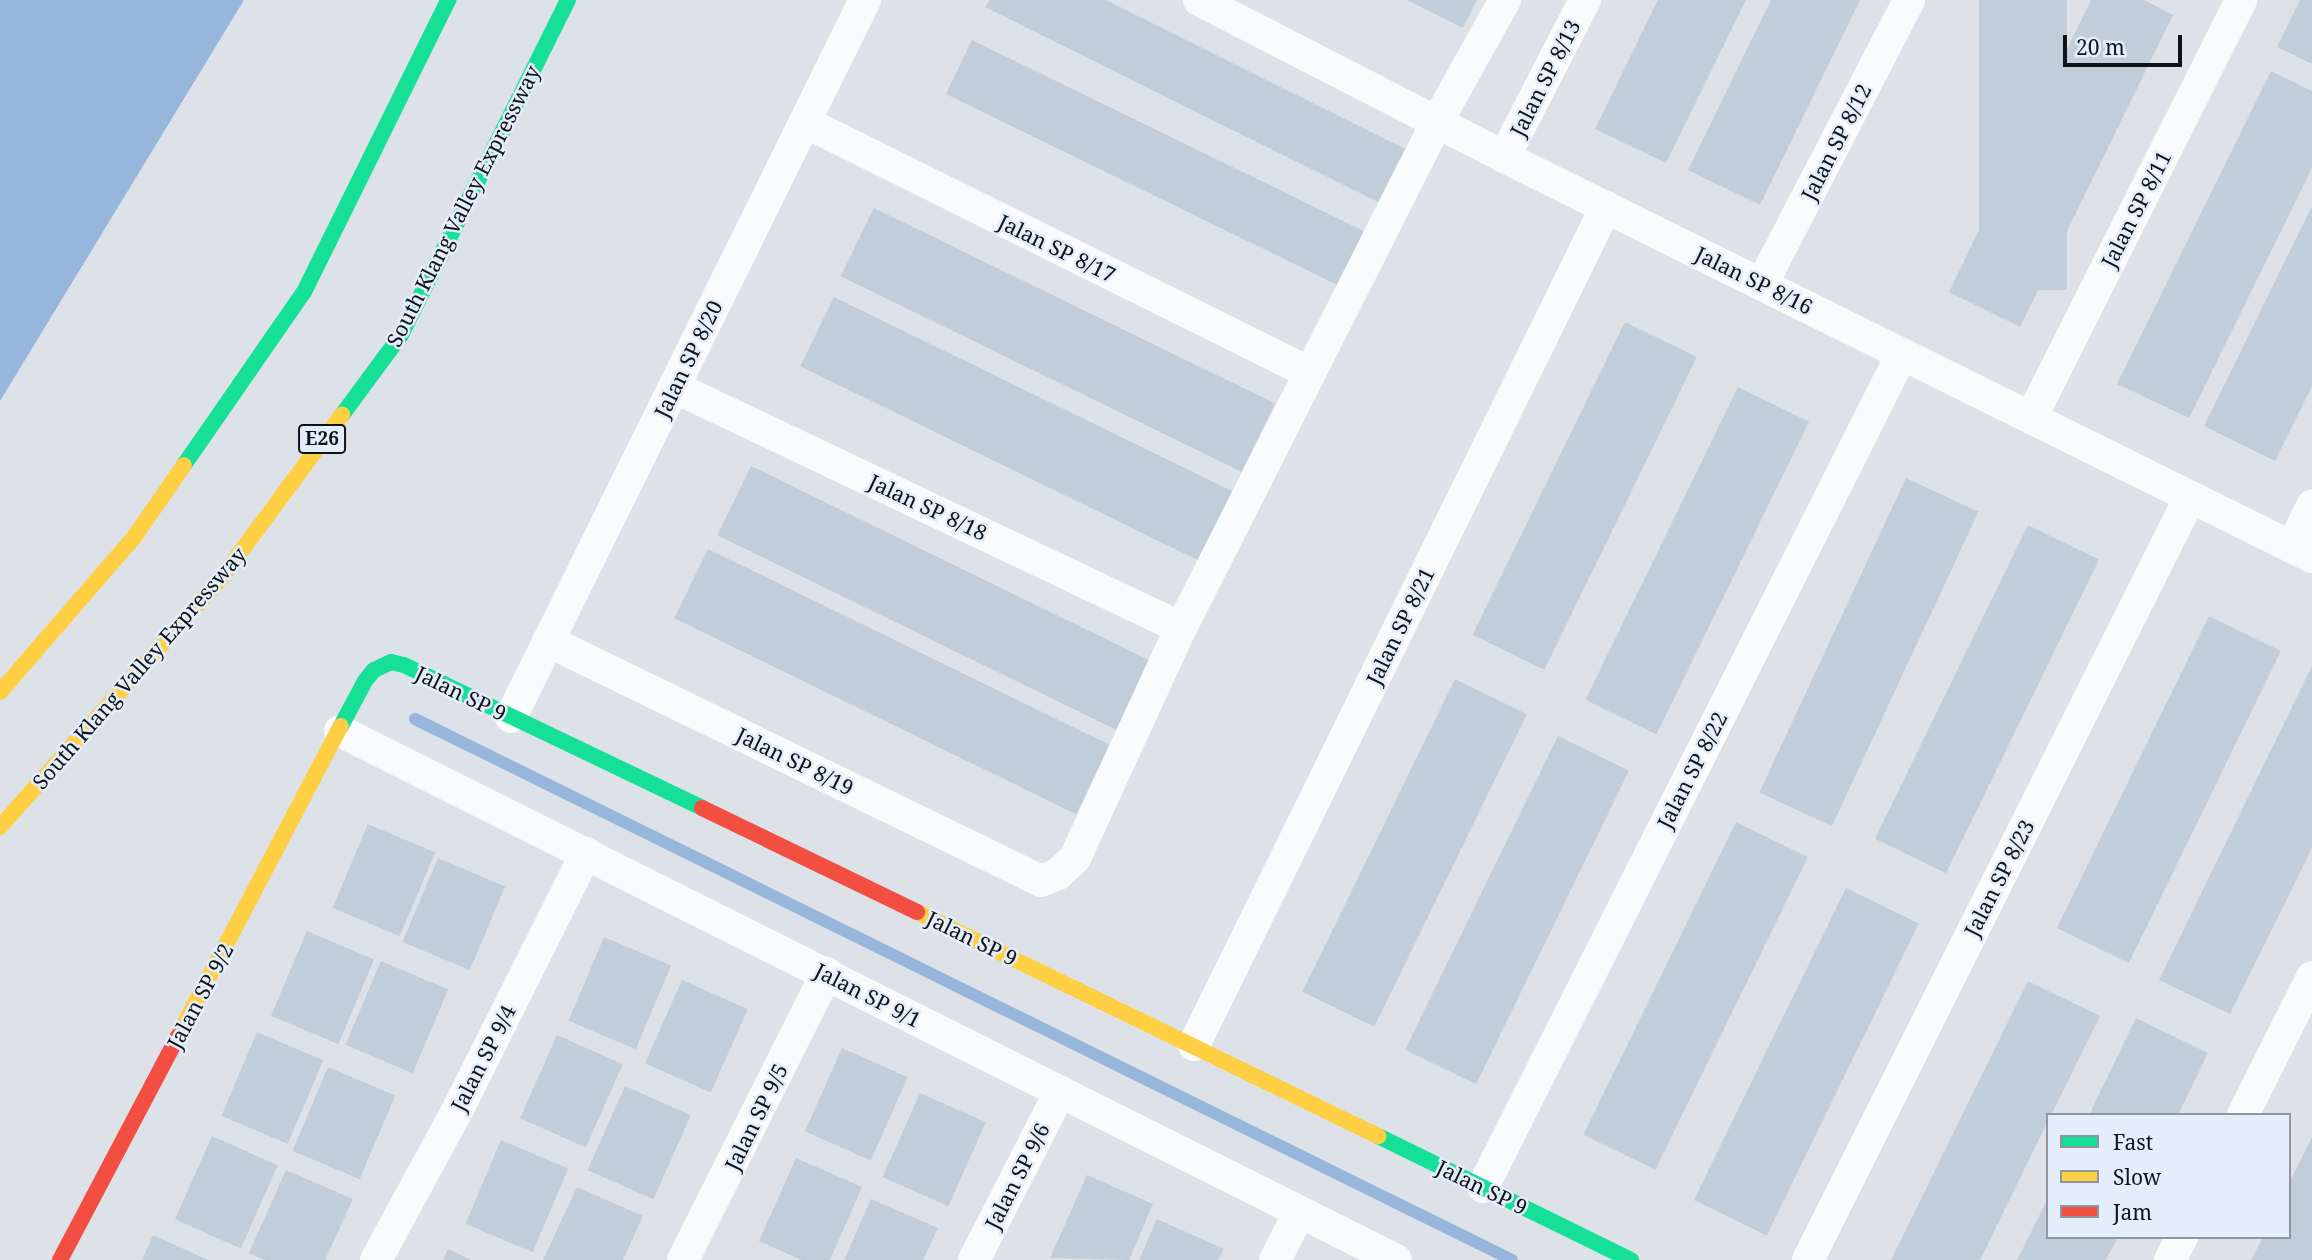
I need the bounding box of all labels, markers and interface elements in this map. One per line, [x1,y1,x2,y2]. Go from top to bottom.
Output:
street label: Jalan SP 8/13 [1505,15,1585,141]
scale bar [2067,21,2186,65]
text: 20 m [2076,33,2125,61]
street label: South Klang Valley Expressway [381,61,545,351]
street label: Jalan SP 8/12 [1796,79,1876,205]
street label: Jalan SP 8/11 [2096,146,2176,272]
street label: Jalan SP 8/17 [994,209,1120,287]
street label: Jalan SP 8/16 [1691,241,1817,319]
street label: Jalan SP 8/20 [649,296,727,422]
road number: E26 [298,424,346,454]
street label: Jalan SP 8/18 [865,469,991,545]
street label: South Klang Valley Expressway [27,542,251,794]
street label: Jalan SP 8/21 [1361,563,1439,689]
street label: Jalan SP 9 [411,660,511,726]
street label: Jalan SP 8/22 [1652,707,1732,833]
street label: Jalan SP 8/19 [732,722,858,800]
street label: Jalan SP 8/23 [1959,815,2039,941]
street label: Jalan SP 9 [922,905,1022,971]
street label: Jalan SP 9/2 [162,939,238,1053]
street label: Jalan SP 9/1 [811,957,925,1033]
street label: Jalan SP 9/4 [445,1001,521,1115]
street label: Jalan SP 9/5 [719,1059,793,1175]
legend [2046,1113,2291,1239]
street label: Jalan SP 9/6 [979,1119,1055,1233]
text: Fast [2113,1128,2153,1156]
street label: Jalan SP 9 [1432,1154,1532,1220]
text: Slow [2113,1163,2161,1191]
text: Jam [2113,1198,2152,1226]

